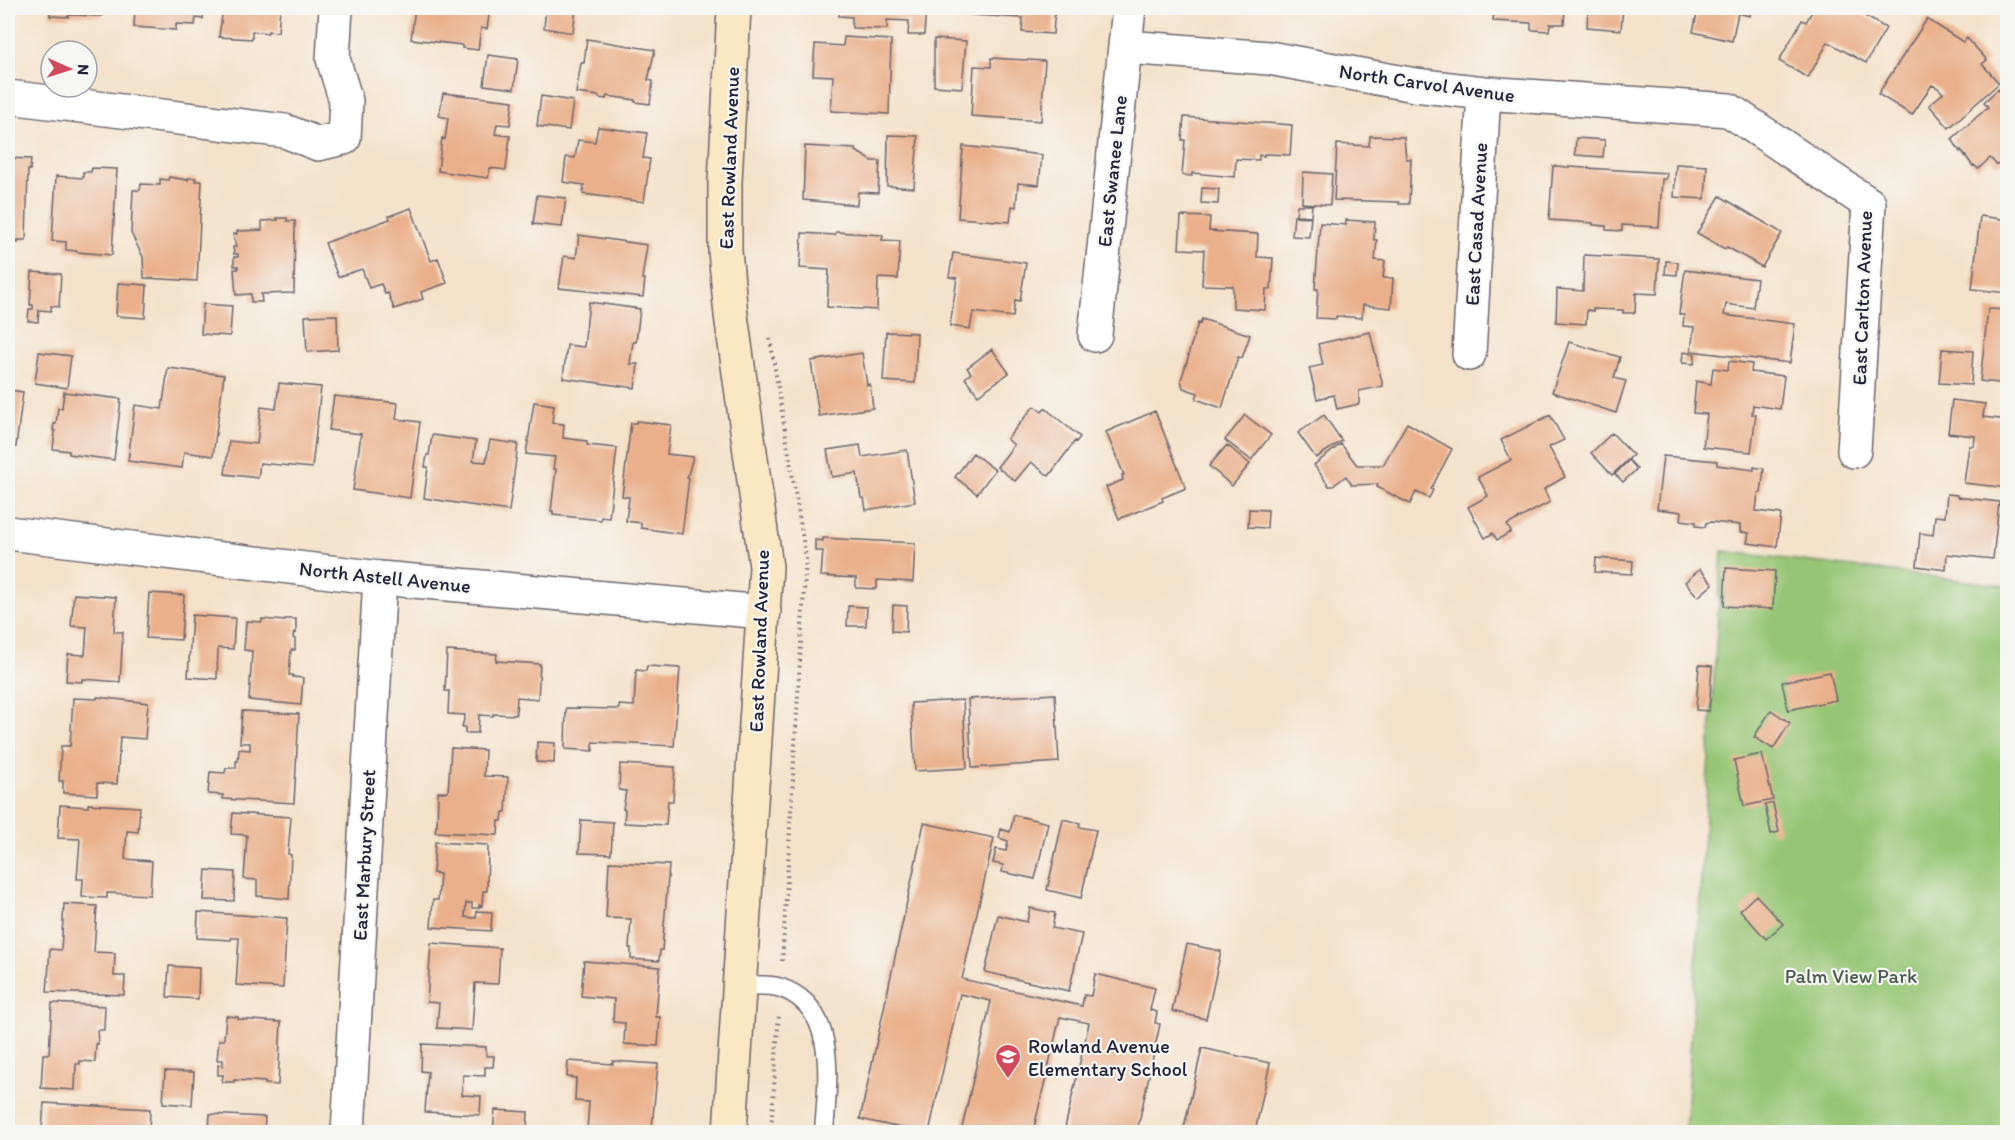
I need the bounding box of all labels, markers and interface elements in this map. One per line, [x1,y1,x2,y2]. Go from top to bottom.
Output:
north arrow [39,39,99,99]
street label: North Carvol Avenue [1338,59,1516,107]
text: N [74,64,93,76]
street label: East Rowland Avenue [714,66,744,250]
street label: East Swanee Lane [1092,94,1132,248]
street label: East Casad Avenue [1460,142,1492,306]
street label: East Carlton Avenue [1847,210,1877,386]
street label: East Rowland Avenue [744,549,774,733]
street label: North Astell Avenue [298,556,472,598]
street label: East Marbury Street [348,769,380,941]
park label: Palm View Park [1785,964,1917,988]
place label: Rowland Avenue Elementary School [1028,1034,1188,1081]
school or university icon: Rowland Avenue Elementary School [993,1042,1023,1080]

